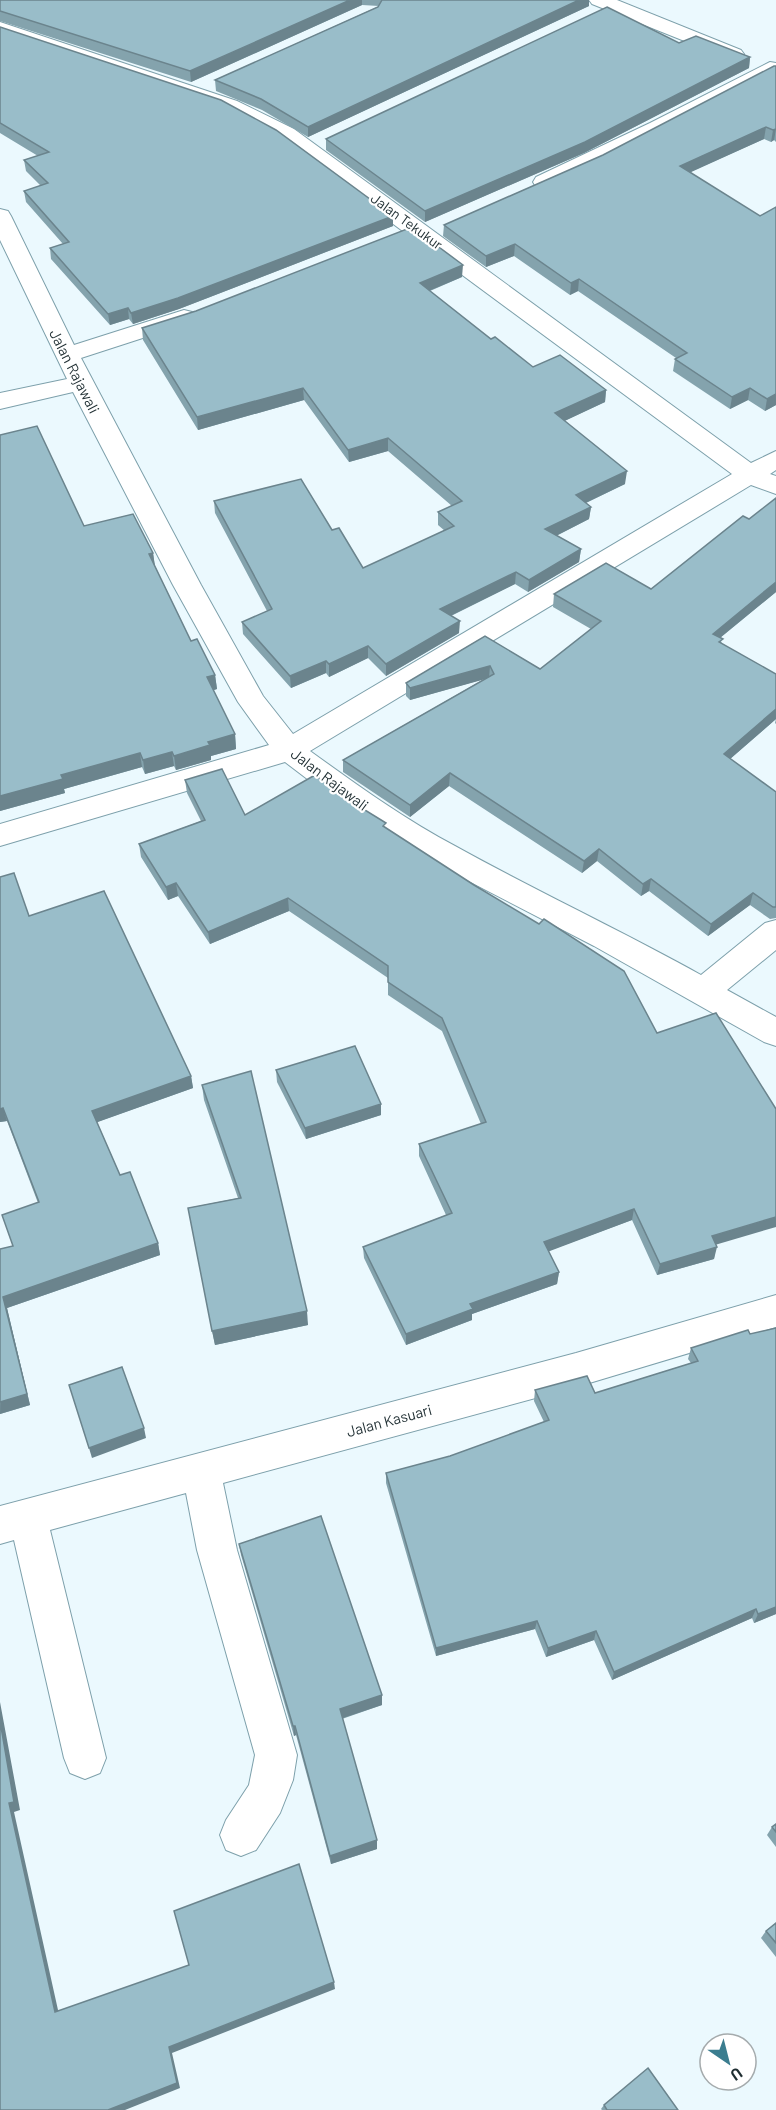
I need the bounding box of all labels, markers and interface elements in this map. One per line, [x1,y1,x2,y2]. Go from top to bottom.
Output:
street label: Jalan Tekukur [368,189,446,253]
street label: Jalan Rajawali [46,326,104,416]
street label: Jalan Rajawali [288,744,372,814]
street label: Jalan Kasuari [344,1400,434,1440]
north arrow [698,2032,758,2092]
text: U [727,2064,746,2085]

